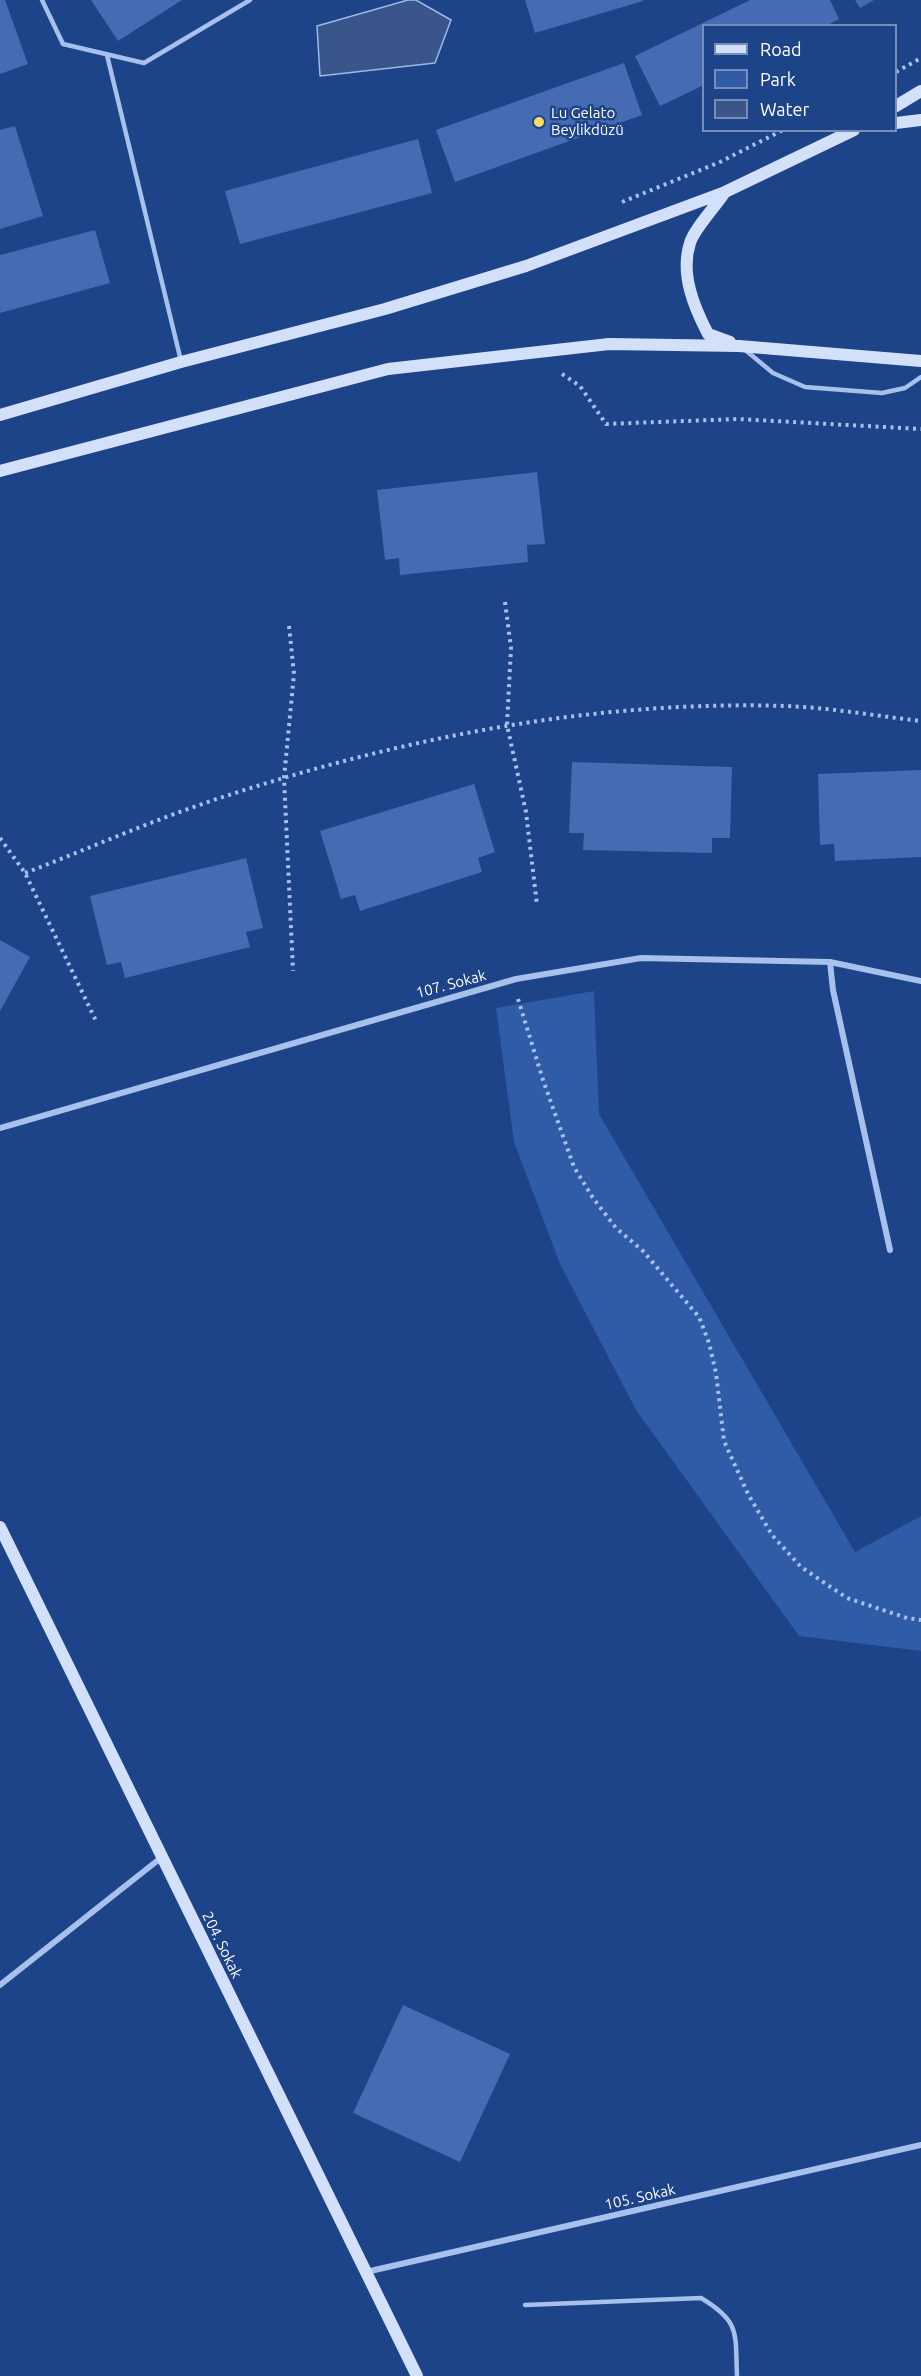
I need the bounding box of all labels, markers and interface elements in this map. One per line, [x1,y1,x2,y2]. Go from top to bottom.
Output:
legend [702,24,897,132]
text: Road [760,39,802,59]
text: Park [760,69,796,89]
text: Water [760,99,809,119]
place label: Lu Gelato Beylikdüzü [551,104,624,139]
marker: Lu Gelato Beylikdüzü [532,115,546,129]
street label: 107. Sokak [414,966,488,1002]
street label: 204. Sokak [198,1909,246,1981]
street label: 105. Sokak [603,2180,677,2214]

